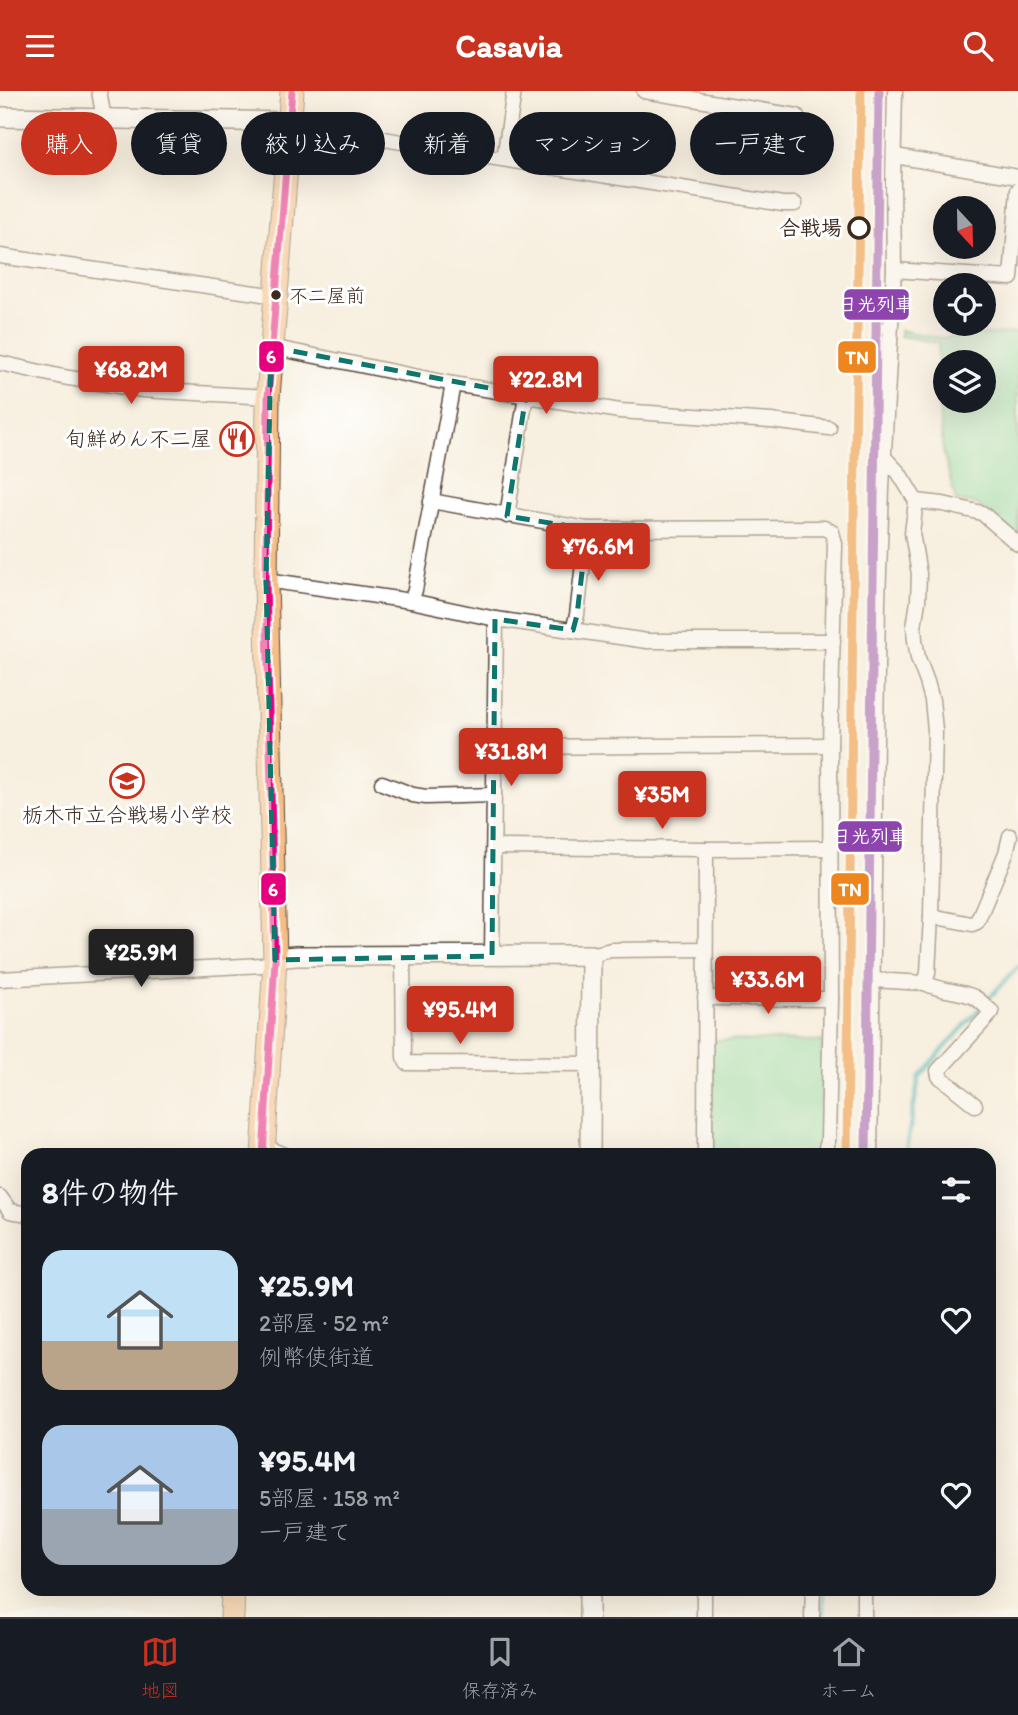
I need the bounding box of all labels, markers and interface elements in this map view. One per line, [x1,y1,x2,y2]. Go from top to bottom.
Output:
icon: menu [21,27,59,65]
text: Casavia [456,27,562,65]
icon: search [959,27,997,65]
chip: 購入 [21,112,117,175]
chip: 賃貸 [131,112,227,175]
chip: 絞り込み [241,112,385,175]
chip: 新着 [399,112,495,175]
chip: マンション [509,112,676,175]
chip: 一戸建て [690,112,834,175]
north arrow [933,196,996,259]
map controls [933,196,996,413]
place label: 合戦場 [779,215,842,240]
marker: 合戦場 [848,217,870,239]
button: locate [933,273,996,336]
place label: 不二屋前 [289,284,365,307]
marker: 不二屋前 [269,288,283,302]
line badge: 日光列車 [843,288,910,321]
text: 日光列車 [838,293,914,316]
line badge: 6 [258,340,285,373]
line badge: TN [837,340,877,374]
text: 6 [266,345,276,368]
text: TN [844,346,869,369]
pin: ¥68.2M [74,347,188,406]
button: layers [933,350,996,413]
text: ¥68.2M [94,355,168,383]
pin: ¥22.8M [489,357,603,416]
text: ¥22.8M [509,365,583,393]
restaurant icon: 旬鮮めん不二屋 [218,420,256,458]
place label: 旬鮮めん不二屋 [65,426,212,451]
pin: ¥76.6M [541,524,655,583]
text: ¥76.6M [562,532,634,560]
pin: ¥31.8M [454,729,568,788]
text: ¥31.8M [475,737,547,765]
school or university icon: 栃木市立合戦場小学校 [108,762,146,800]
pin: ¥35M [621,771,703,831]
text: ¥35M [634,780,690,808]
place label: 栃木市立合戦場小学校 [22,802,232,827]
line badge: 日光列車 [837,820,903,853]
text: 日光列車 [832,825,908,848]
line badge: 6 [260,872,287,906]
line badge: TN [830,872,870,906]
text: 6 [268,878,278,901]
text: TN [837,878,862,901]
pin: ¥25.9M [84,929,198,989]
text: ¥25.9M [105,938,177,966]
pin: ¥33.6M [711,957,825,1016]
text: ¥33.6M [731,965,805,993]
pin: ¥95.4M [403,986,517,1046]
text: ¥95.4M [423,995,497,1023]
icon: filters [937,1171,975,1209]
text: 8件の物件 [42,1174,178,1211]
text: ¥25.9M [259,1267,354,1304]
icon: home [98,1278,182,1362]
icon: heart [937,1301,975,1339]
text: 2部屋 · 52 m² [259,1309,389,1337]
text: 例幣使街道 [259,1343,374,1371]
text: ¥95.4M [259,1442,356,1479]
icon: home [98,1453,182,1537]
icon: heart [937,1476,975,1514]
text: 5部屋 · 158 m² [259,1484,400,1512]
text: 一戸建て [259,1518,351,1546]
tab: 地図 [141,1633,179,1702]
tab: 保存済み [462,1633,538,1702]
tab: ホーム [820,1633,877,1702]

